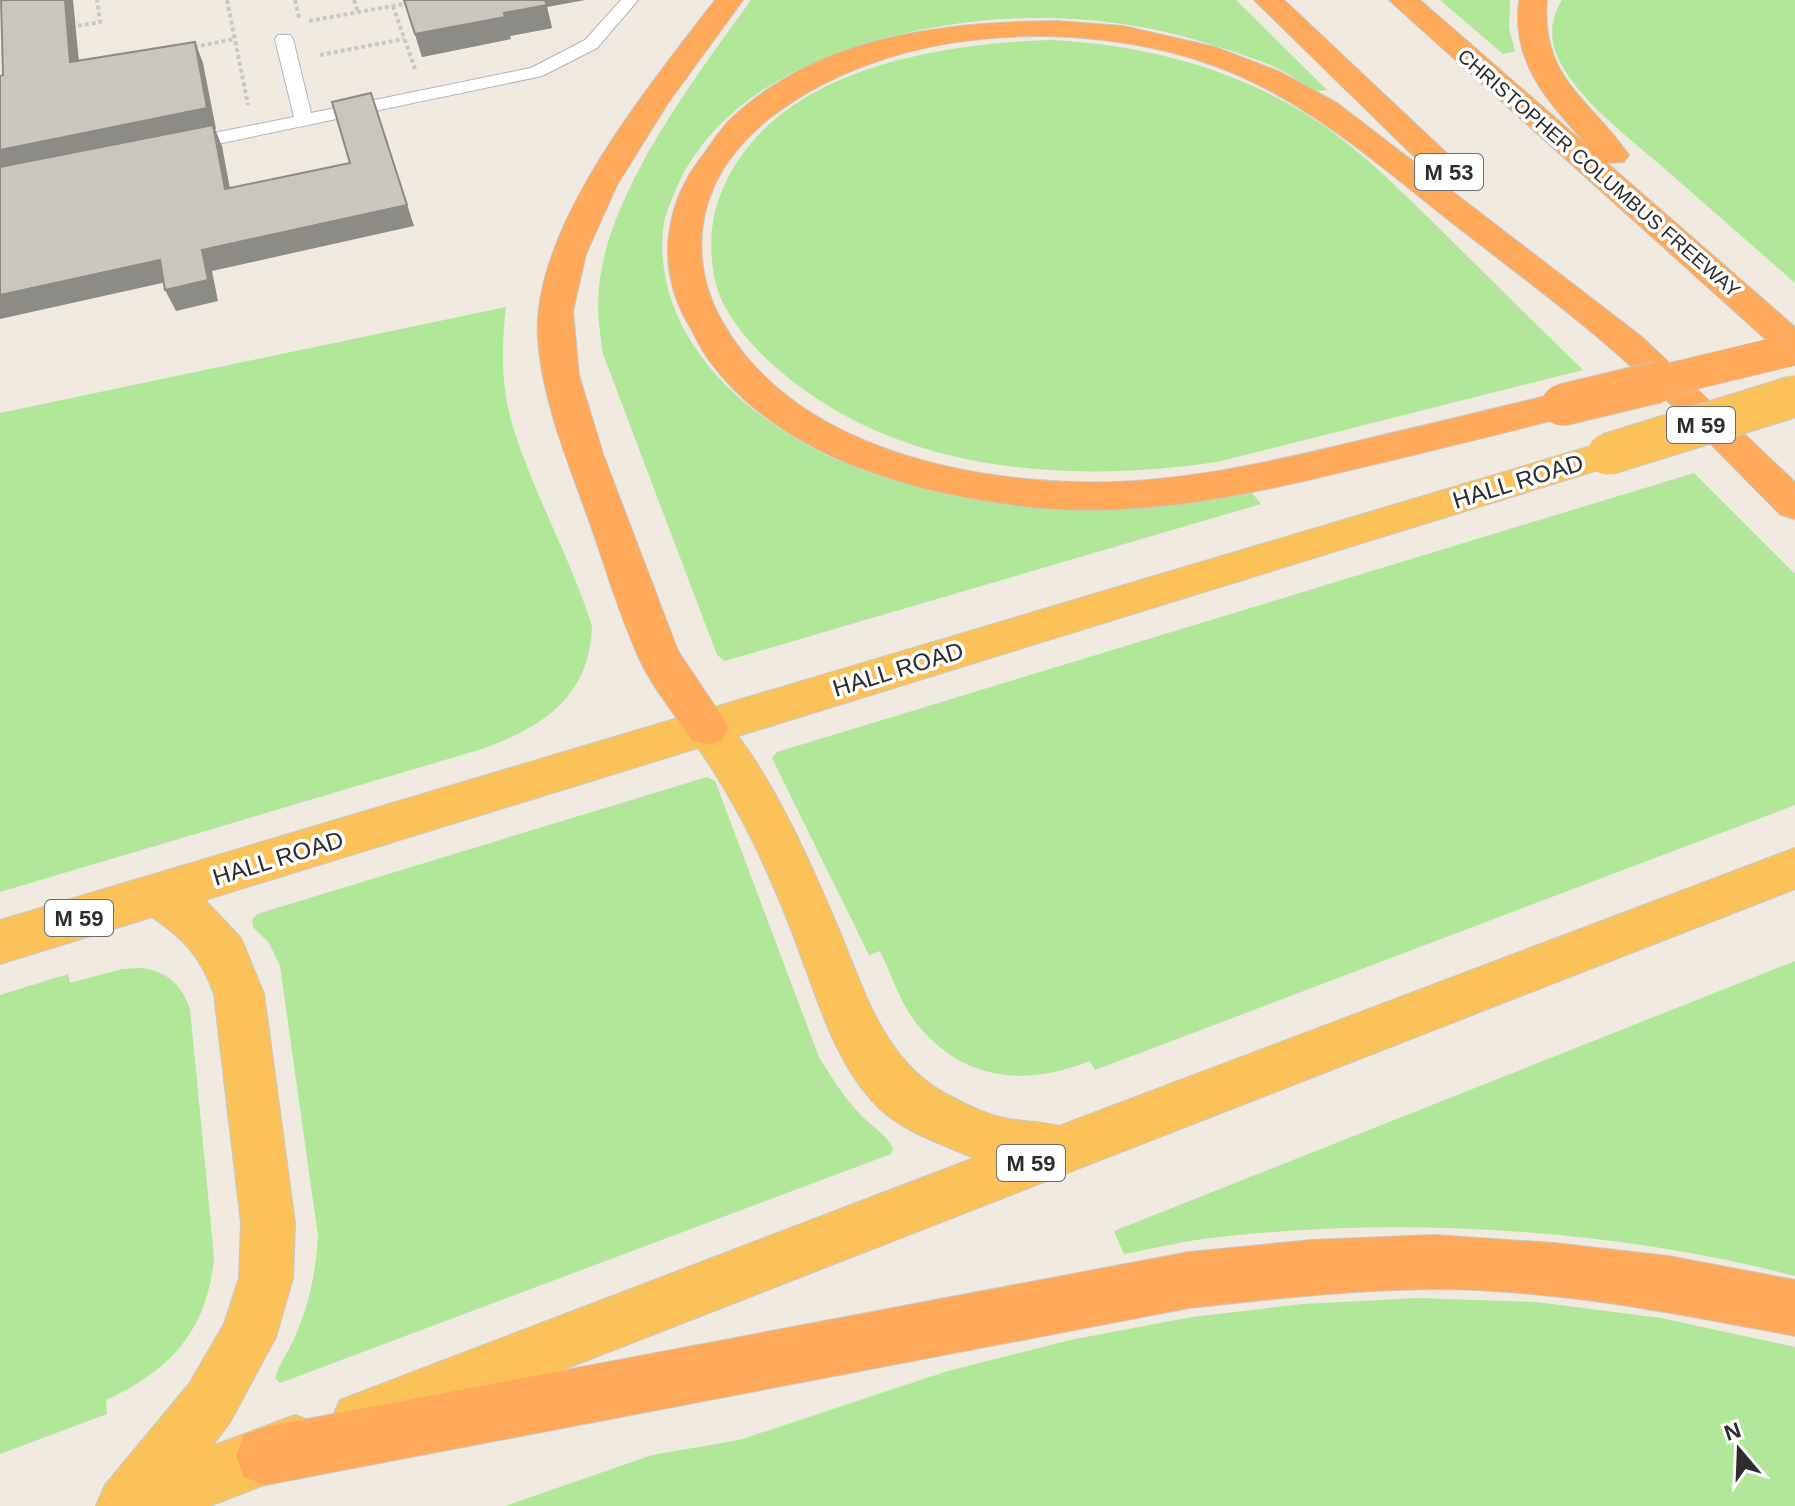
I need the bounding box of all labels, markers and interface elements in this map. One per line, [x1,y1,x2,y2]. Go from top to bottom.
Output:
street label: CHRISTOPHER COLUMBUS FREEWAY [1454,45,1744,301]
road number: M 53 [1415,154,1483,190]
road number: M 59 [1667,407,1735,443]
street label: HALL ROAD [1449,448,1587,514]
street label: HALL ROAD [829,636,967,702]
street label: HALL ROAD [209,825,347,891]
road number: M 59 [45,900,113,936]
road number: M 59 [997,1145,1065,1181]
north arrow [1699,1410,1779,1490]
text: N [1721,1417,1744,1446]

